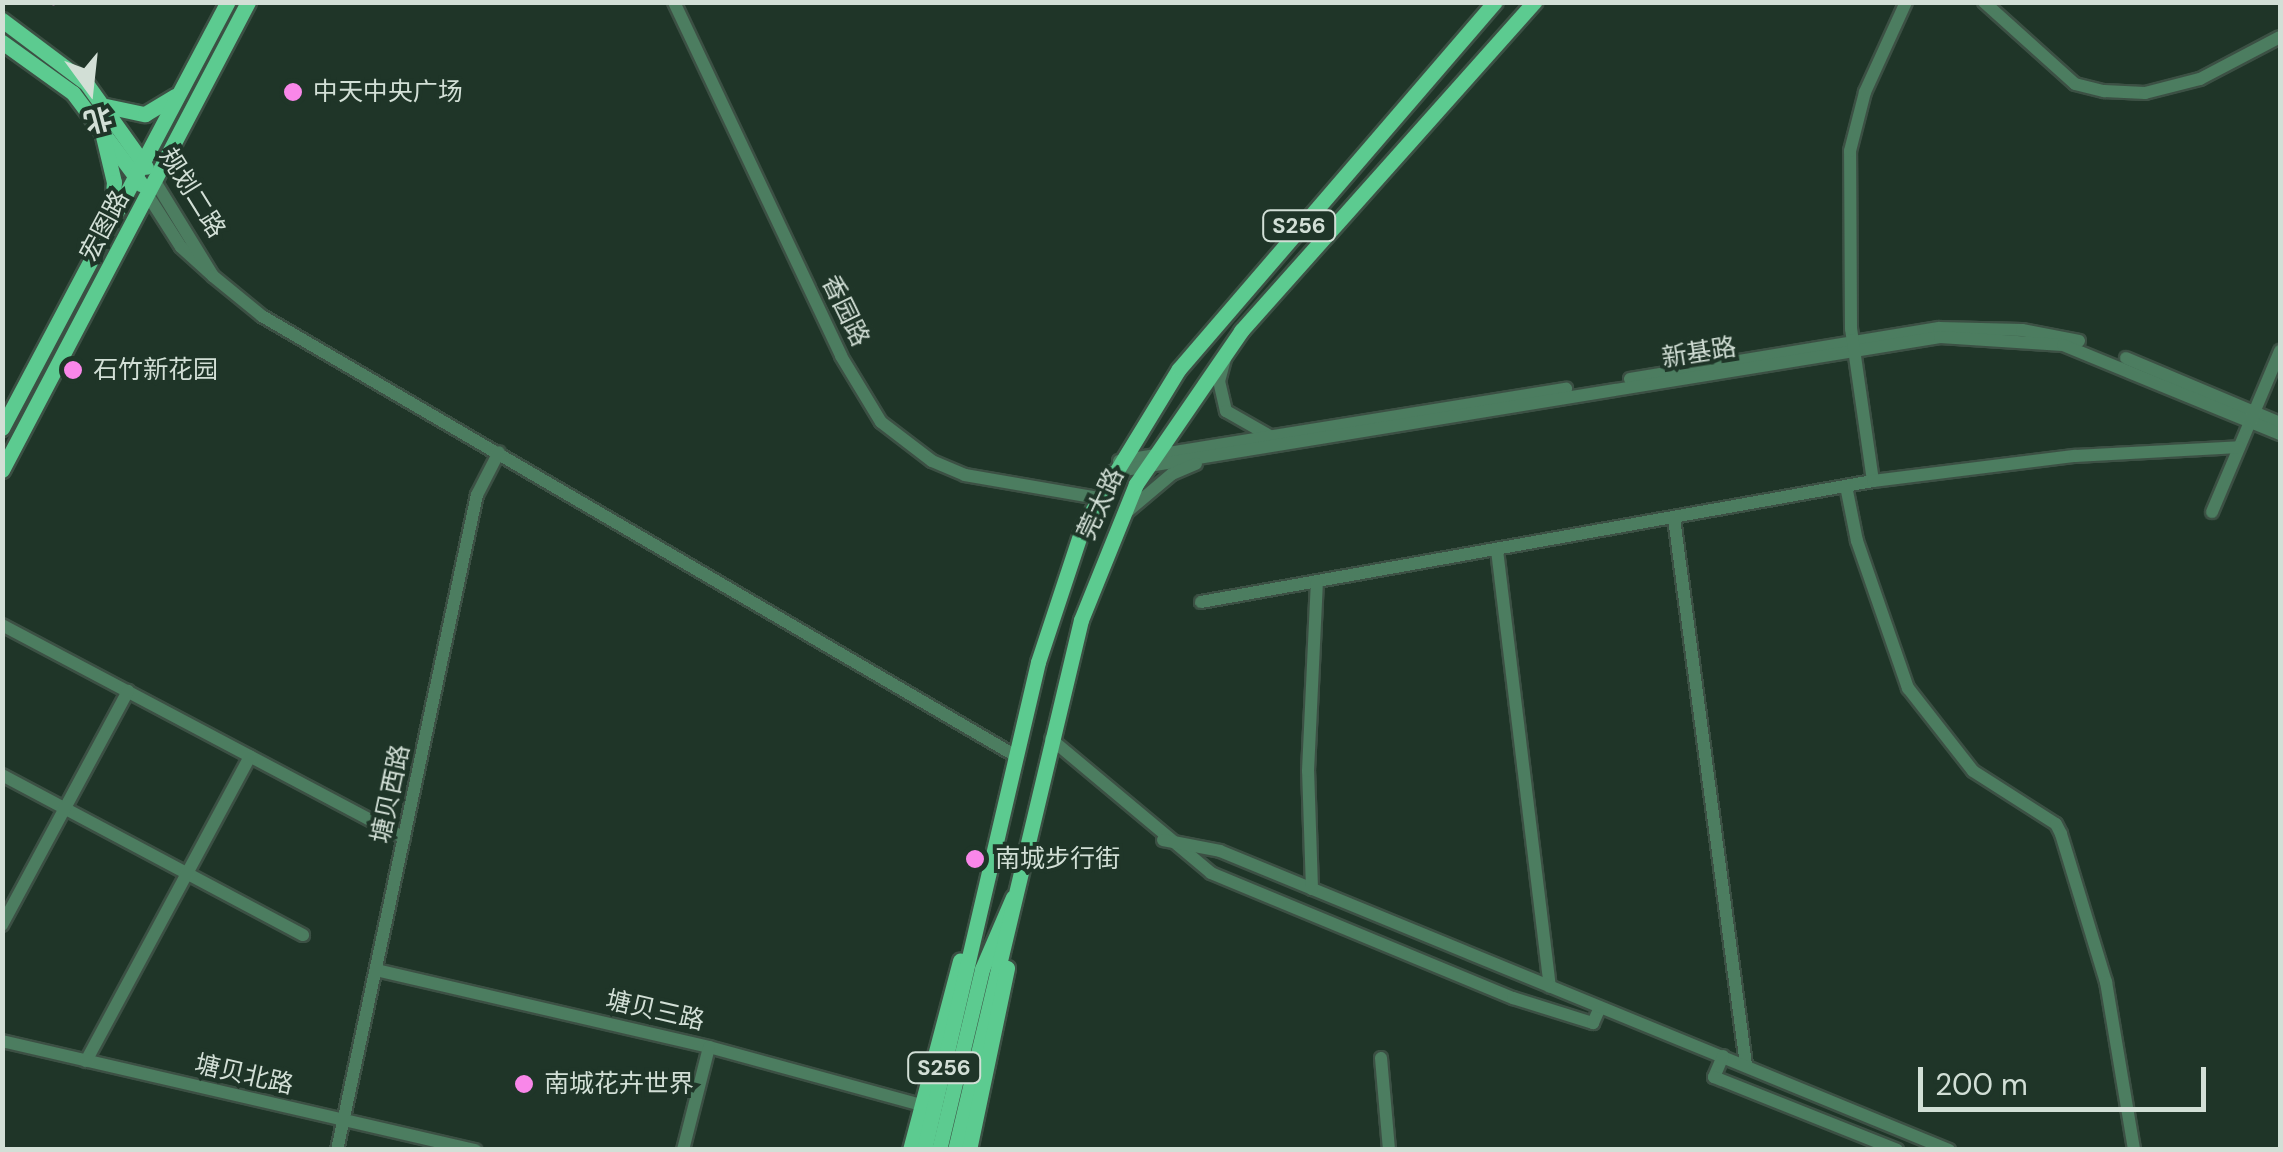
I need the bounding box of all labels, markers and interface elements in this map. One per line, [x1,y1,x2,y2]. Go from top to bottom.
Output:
north arrow [40,40,140,140]
place label: 中天中央广场 [313,77,463,107]
marker: 中天中央广场 [282,81,304,103]
text: 北 [80,98,116,141]
street label: 规划二路 [153,143,231,243]
street label: 宏图路 [74,186,136,266]
road number: S256 [1262,209,1336,243]
street label: 香园路 [815,271,875,351]
street label: 新基路 [1660,332,1738,374]
place label: 石竹新花园 [93,355,218,385]
marker: 石竹新花园 [62,359,84,381]
street label: 莞太路 [1072,464,1130,544]
street label: 塘贝西路 [366,742,416,846]
place label: 南城步行街 [995,844,1120,874]
marker: 南城步行街 [964,848,986,870]
street label: 塘贝三路 [603,985,707,1037]
scale bar [1923,1047,2210,1109]
street label: 塘贝北路 [192,1049,296,1101]
road number: S256 [906,1051,982,1085]
text: 200 m [1935,1065,2028,1104]
place label: 南城花卉世界 [544,1069,694,1099]
marker: 南城花卉世界 [513,1073,535,1095]

